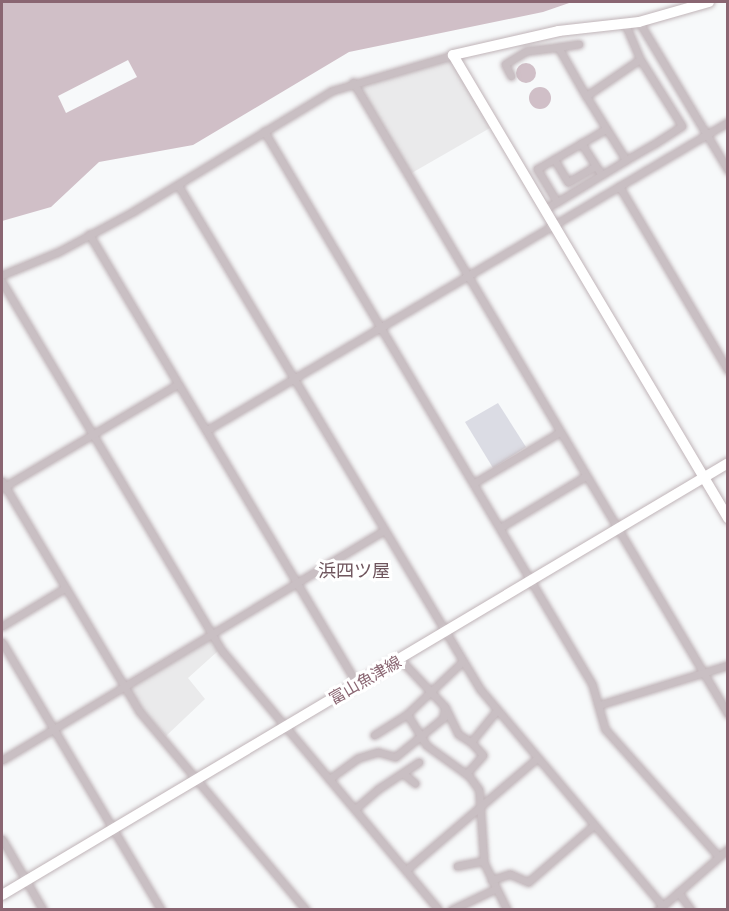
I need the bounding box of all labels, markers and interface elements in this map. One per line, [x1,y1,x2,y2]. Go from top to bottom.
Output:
district label: 浜四ツ屋 [318,559,390,581]
street label: 富山魚津線 [326,652,404,708]

